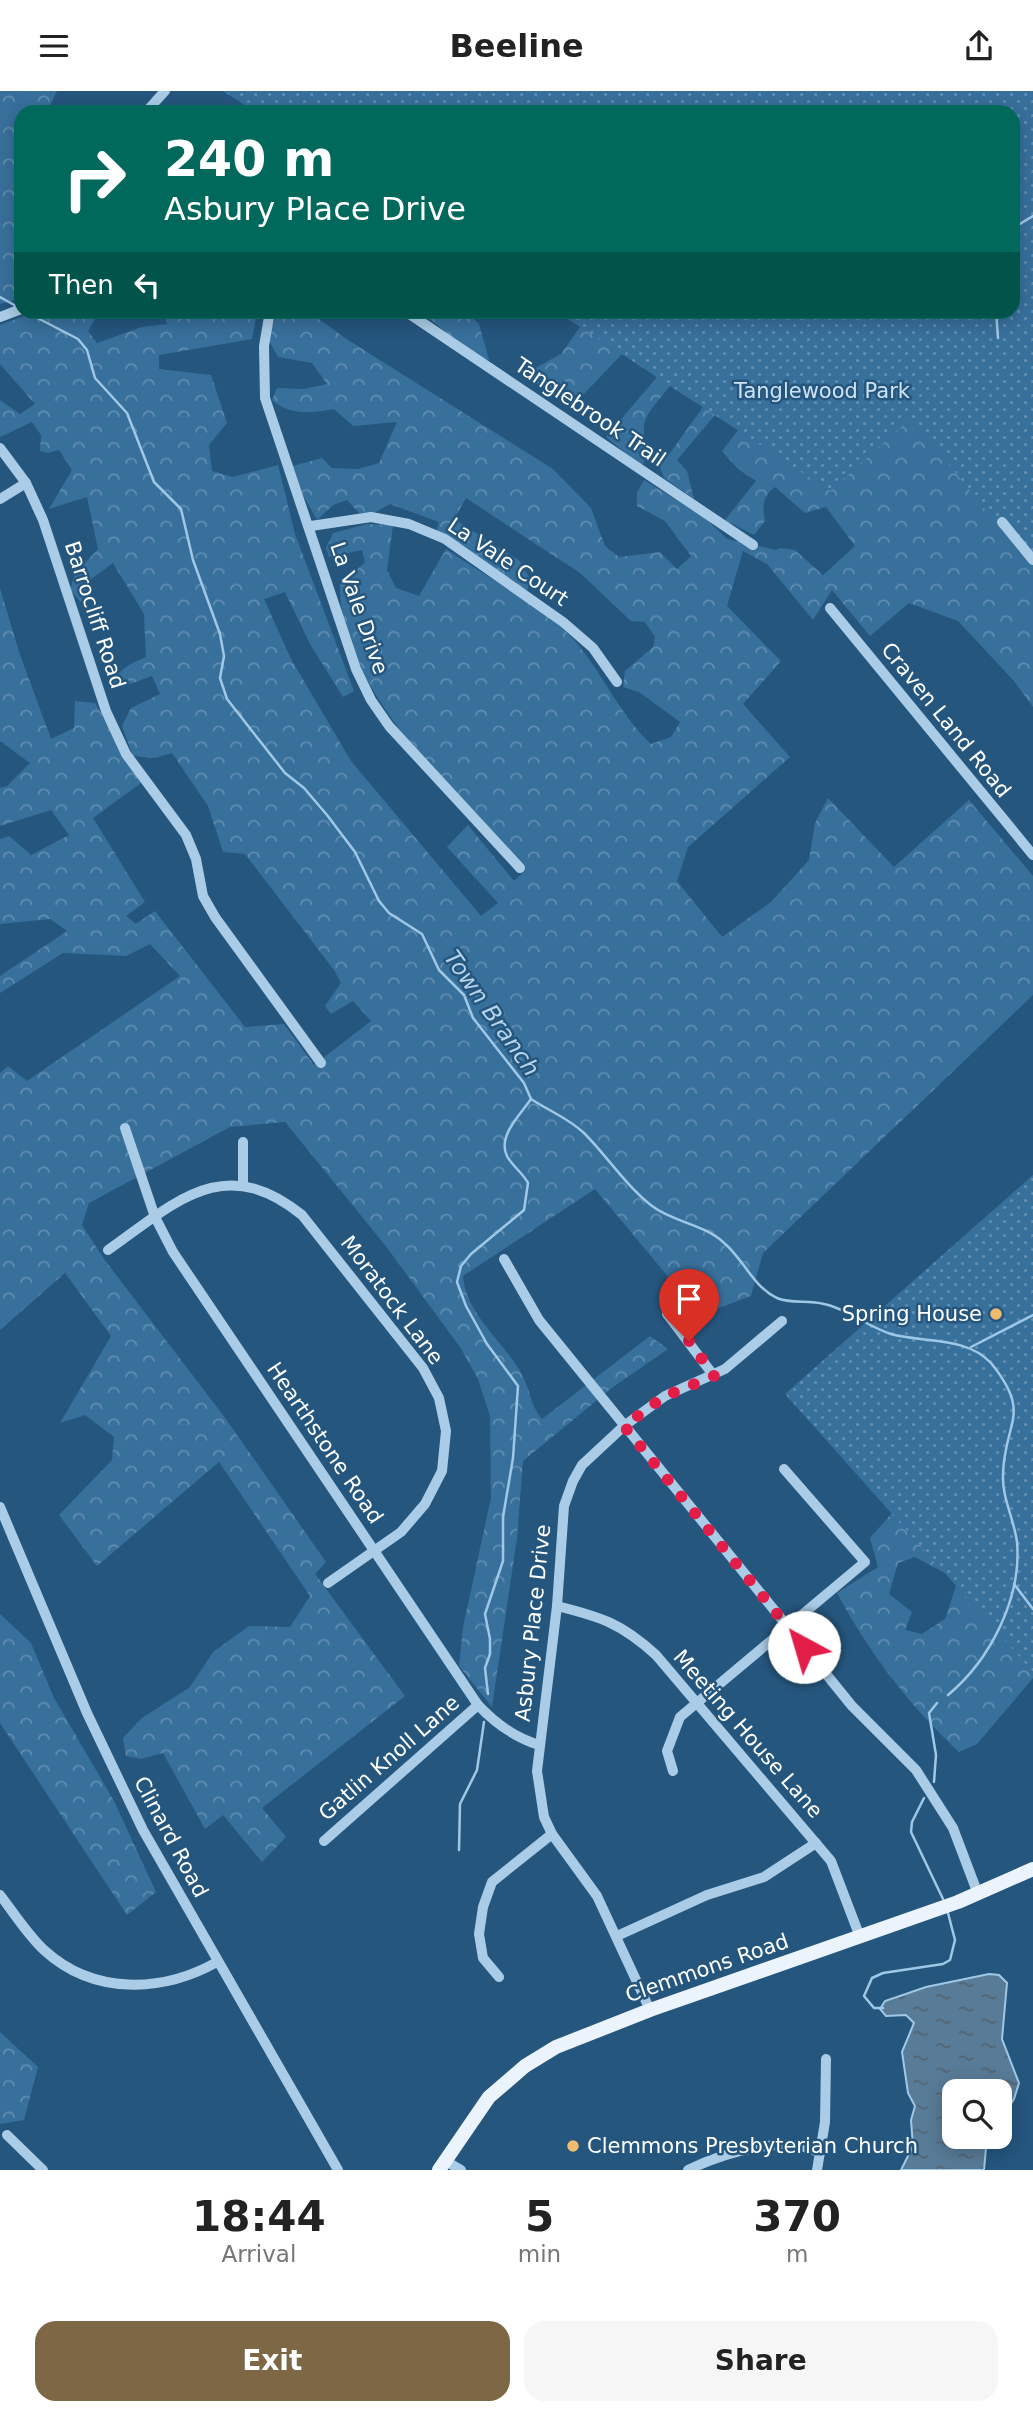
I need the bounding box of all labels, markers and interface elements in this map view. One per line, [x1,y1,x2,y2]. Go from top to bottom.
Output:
icon: menu [35,27,73,65]
text: Beeline [449,27,584,65]
icon: share [960,27,998,65]
text: 240 m [164,131,334,188]
icon: right [49,133,140,224]
text: Asbury Place Drive [164,190,466,228]
icon: left [128,266,166,304]
text: Then [49,270,114,300]
street label: Tanglebrook Trail [509,352,670,471]
park label: Tanglewood Park [733,379,911,403]
street label: La Vale Court [443,513,573,611]
street label: Barrocliff Road [60,538,130,692]
street label: La Vale Drive [325,539,393,677]
street label: Craven Land Road [876,638,1016,802]
water label: Town Branch [439,945,545,1081]
street label: Moratock Lane [336,1231,448,1369]
pin [659,1269,719,1341]
icon: arrive [670,1280,708,1318]
place label: Spring House [842,1302,982,1326]
marker: Spring House [988,1306,1004,1322]
street label: Hearthstone Road [262,1358,388,1528]
street label: Asbury Place Drive [511,1523,555,1723]
position arrow [767,1610,841,1684]
street label: Meeting House Lane [669,1645,827,1823]
street label: Gatlin Knoll Lane [314,1691,464,1825]
street label: Clinard Road [129,1772,213,1902]
street label: Clemmons Road [622,1929,792,2007]
map controls [942,2079,1012,2149]
button: search [942,2079,1012,2149]
place label: Clemmons Presbyterian Church [587,2134,918,2158]
marker: Clemmons Presbyterian Church [565,2138,581,2154]
text: 18:44 [192,2192,326,2241]
text: 5 [525,2192,554,2241]
text: 370 [753,2192,841,2241]
text: Arrival [222,2241,296,2267]
text: min [518,2241,561,2267]
text: m [786,2241,808,2267]
button: Exit [35,2321,510,2401]
button: Share [524,2321,998,2401]

